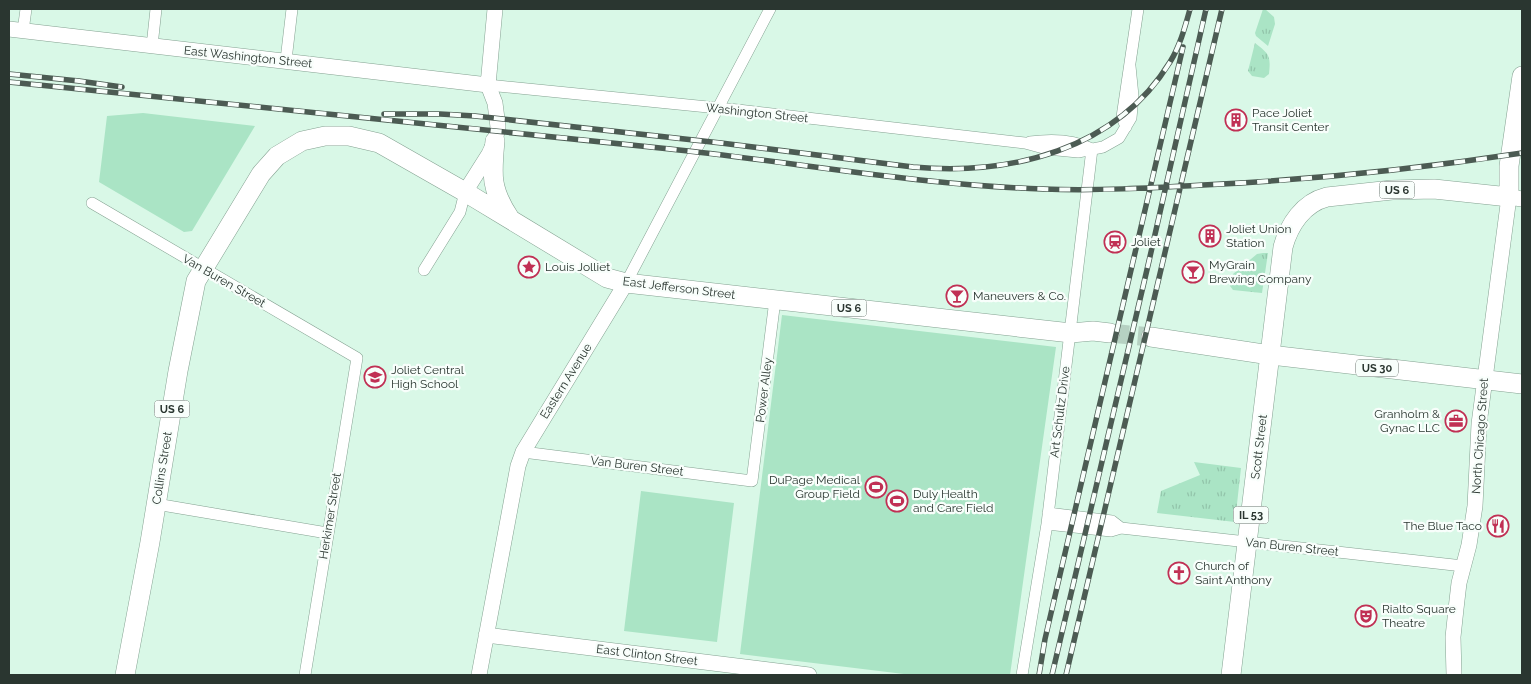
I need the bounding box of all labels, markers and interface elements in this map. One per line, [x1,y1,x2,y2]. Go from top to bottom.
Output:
street label: East Washington Street [183,43,313,71]
street label: Washington Street [705,101,809,125]
place label: Pace Joliet Transit Center [1252,106,1330,134]
building icon: Pace Joliet Transit Center [1224,108,1248,132]
road number: US 6 [1380,182,1414,198]
place label: Joliet Union Station [1226,222,1292,250]
building icon: Joliet Union Station [1198,224,1222,248]
station icon: Joliet [1103,230,1127,254]
place label: Joliet [1131,235,1161,249]
street label: Van Buren Street [180,252,268,310]
place icon: Louis Jolliet [517,255,541,279]
place label: MyGrain Brewing Company [1209,258,1312,286]
place label: Louis Jolliet [545,260,610,274]
bar icon: MyGrain Brewing Company [1181,260,1205,284]
street label: East Jefferson Street [622,274,736,302]
bar icon: Maneuvers & Co. [945,284,969,308]
place label: Maneuvers & Co. [973,289,1066,303]
road number: US 6 [832,300,866,316]
street label: Eastern Avenue [537,341,595,421]
street label: Power Alley [753,356,775,423]
road number: US 30 [1356,359,1398,376]
place label: Joliet Central High School [391,363,465,391]
school or university icon: Joliet Central High School [363,365,387,389]
street label: Art Schultz Drive [1047,365,1073,459]
street label: North Chicago Street [1469,377,1491,495]
road number: US 6 [154,400,190,418]
place label: Granholm & Gynac LLC [1374,407,1440,435]
office icon: Granholm & Gynac LLC [1444,409,1468,433]
street label: Scott Street [1248,414,1270,480]
street label: Collins Street [149,431,175,505]
street label: Van Buren Street [590,453,684,479]
street label: Herkimer Street [316,472,344,560]
place label: DuPage Medical Group Field [769,473,861,501]
sports icon: DuPage Medical Group Field [864,475,888,499]
place label: Duly Health and Care Field [913,487,993,515]
sports icon: Duly Health and Care Field [885,489,909,513]
road number: IL 53 [1234,506,1268,524]
restaurant icon: The Blue Taco [1486,514,1510,538]
place label: The Blue Taco [1403,519,1482,533]
street label: Van Buren Street [1245,535,1339,559]
place label: Church of Saint Anthony [1195,559,1272,587]
church icon: Church of Saint Anthony [1167,561,1191,585]
place label: Rialto Square Theatre [1382,602,1456,630]
theatre icon: Rialto Square Theatre [1354,604,1378,628]
street label: East Clinton Street [595,642,699,668]

